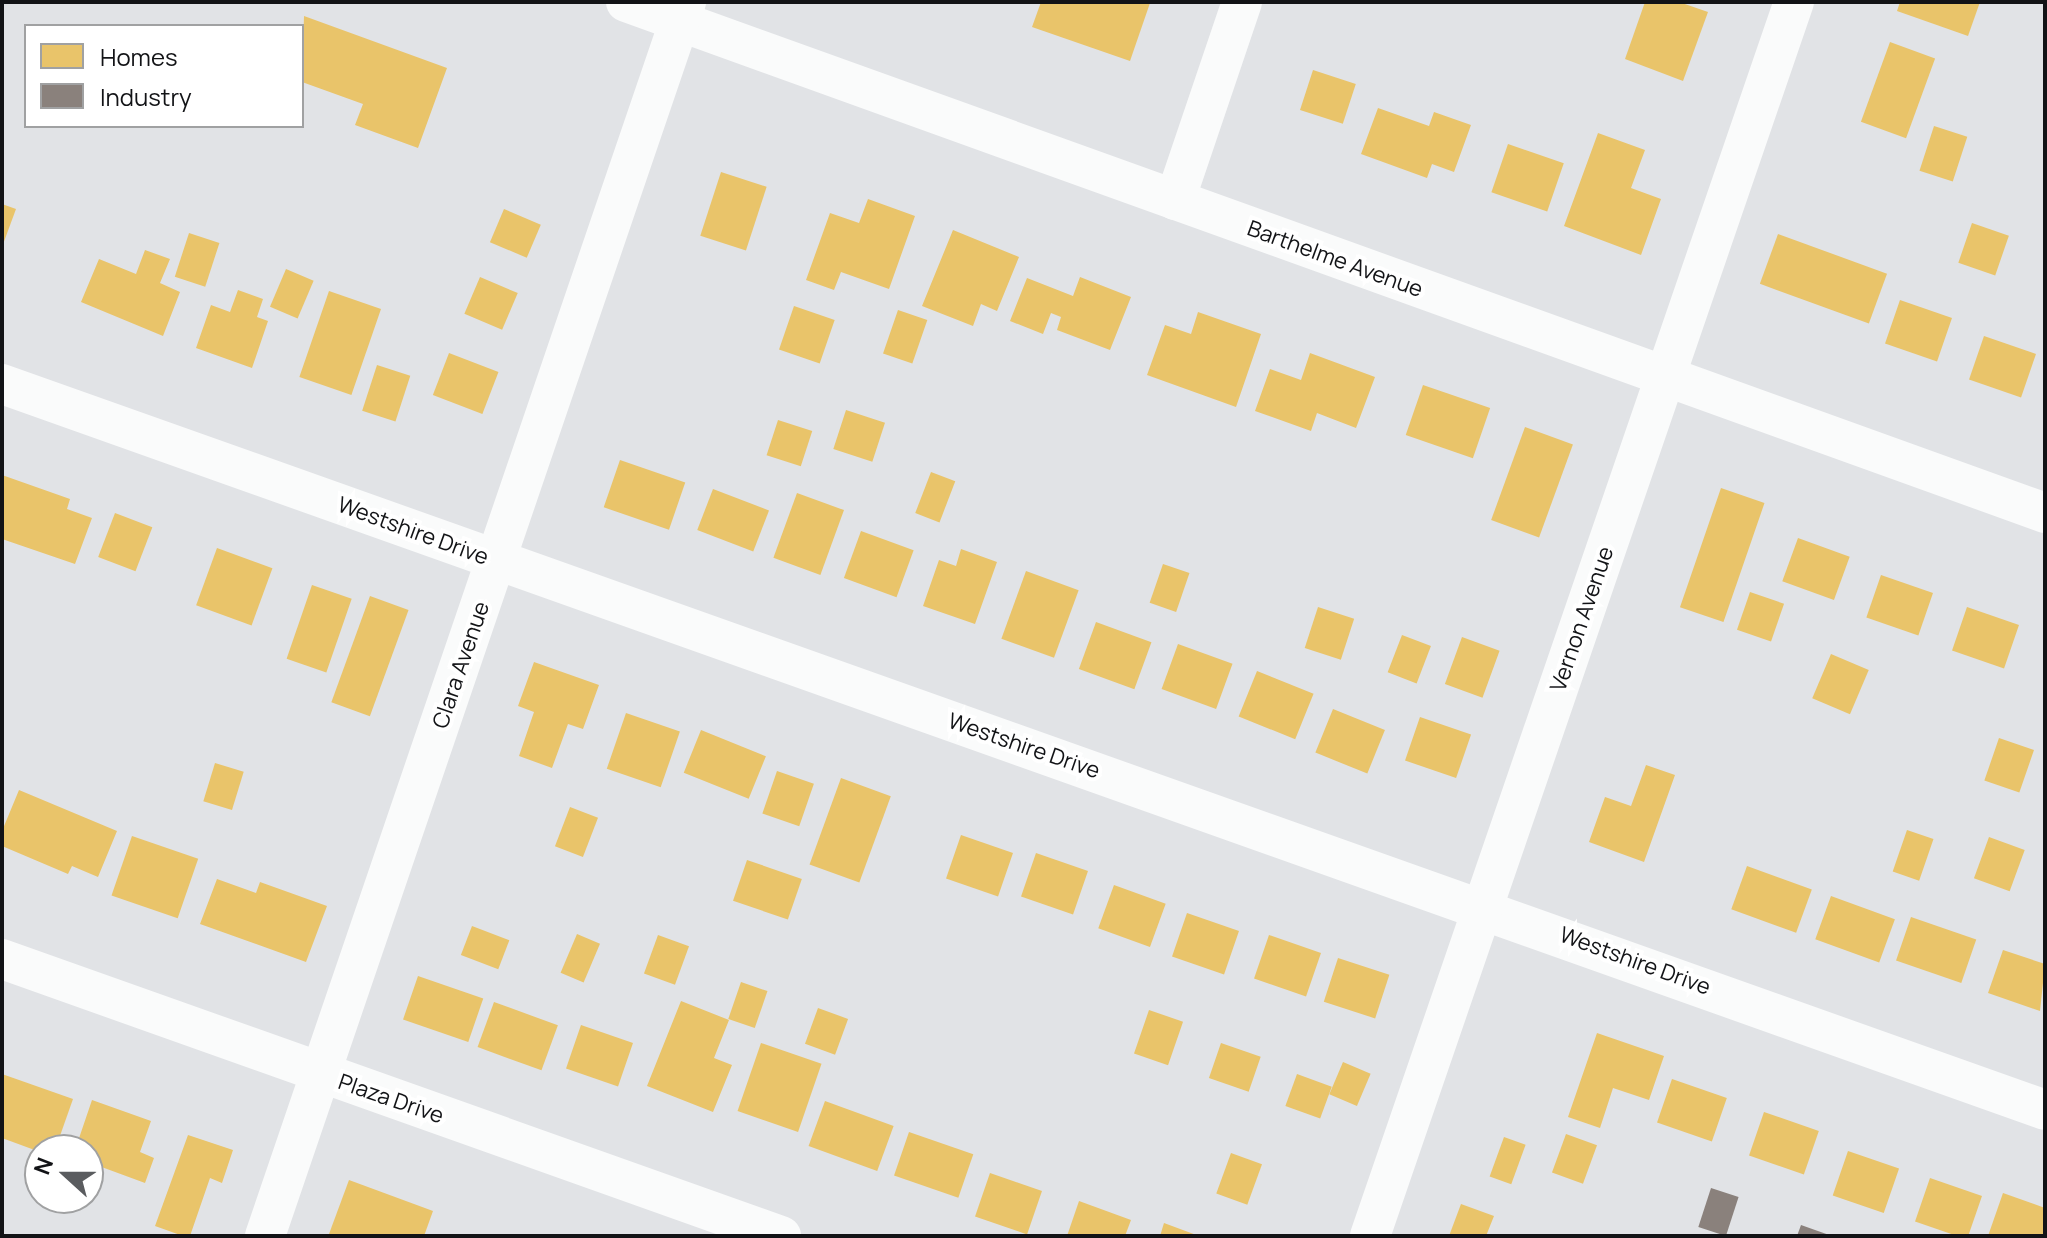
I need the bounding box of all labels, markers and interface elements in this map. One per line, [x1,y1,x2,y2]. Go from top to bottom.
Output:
legend [24,24,304,128]
text: Homes [100,40,178,73]
text: Industry [100,80,192,113]
street label: Barthelme Avenue [1244,215,1426,303]
street label: Westshire Drive [334,491,492,571]
street label: Vernon Avenue [1545,543,1619,695]
street label: Clara Avenue [427,598,495,732]
street label: Westshire Drive [945,708,1103,784]
street label: Westshire Drive [1556,921,1714,1001]
street label: Plaza Drive [335,1069,447,1129]
north arrow [24,1134,104,1214]
text: N [27,1153,60,1179]

